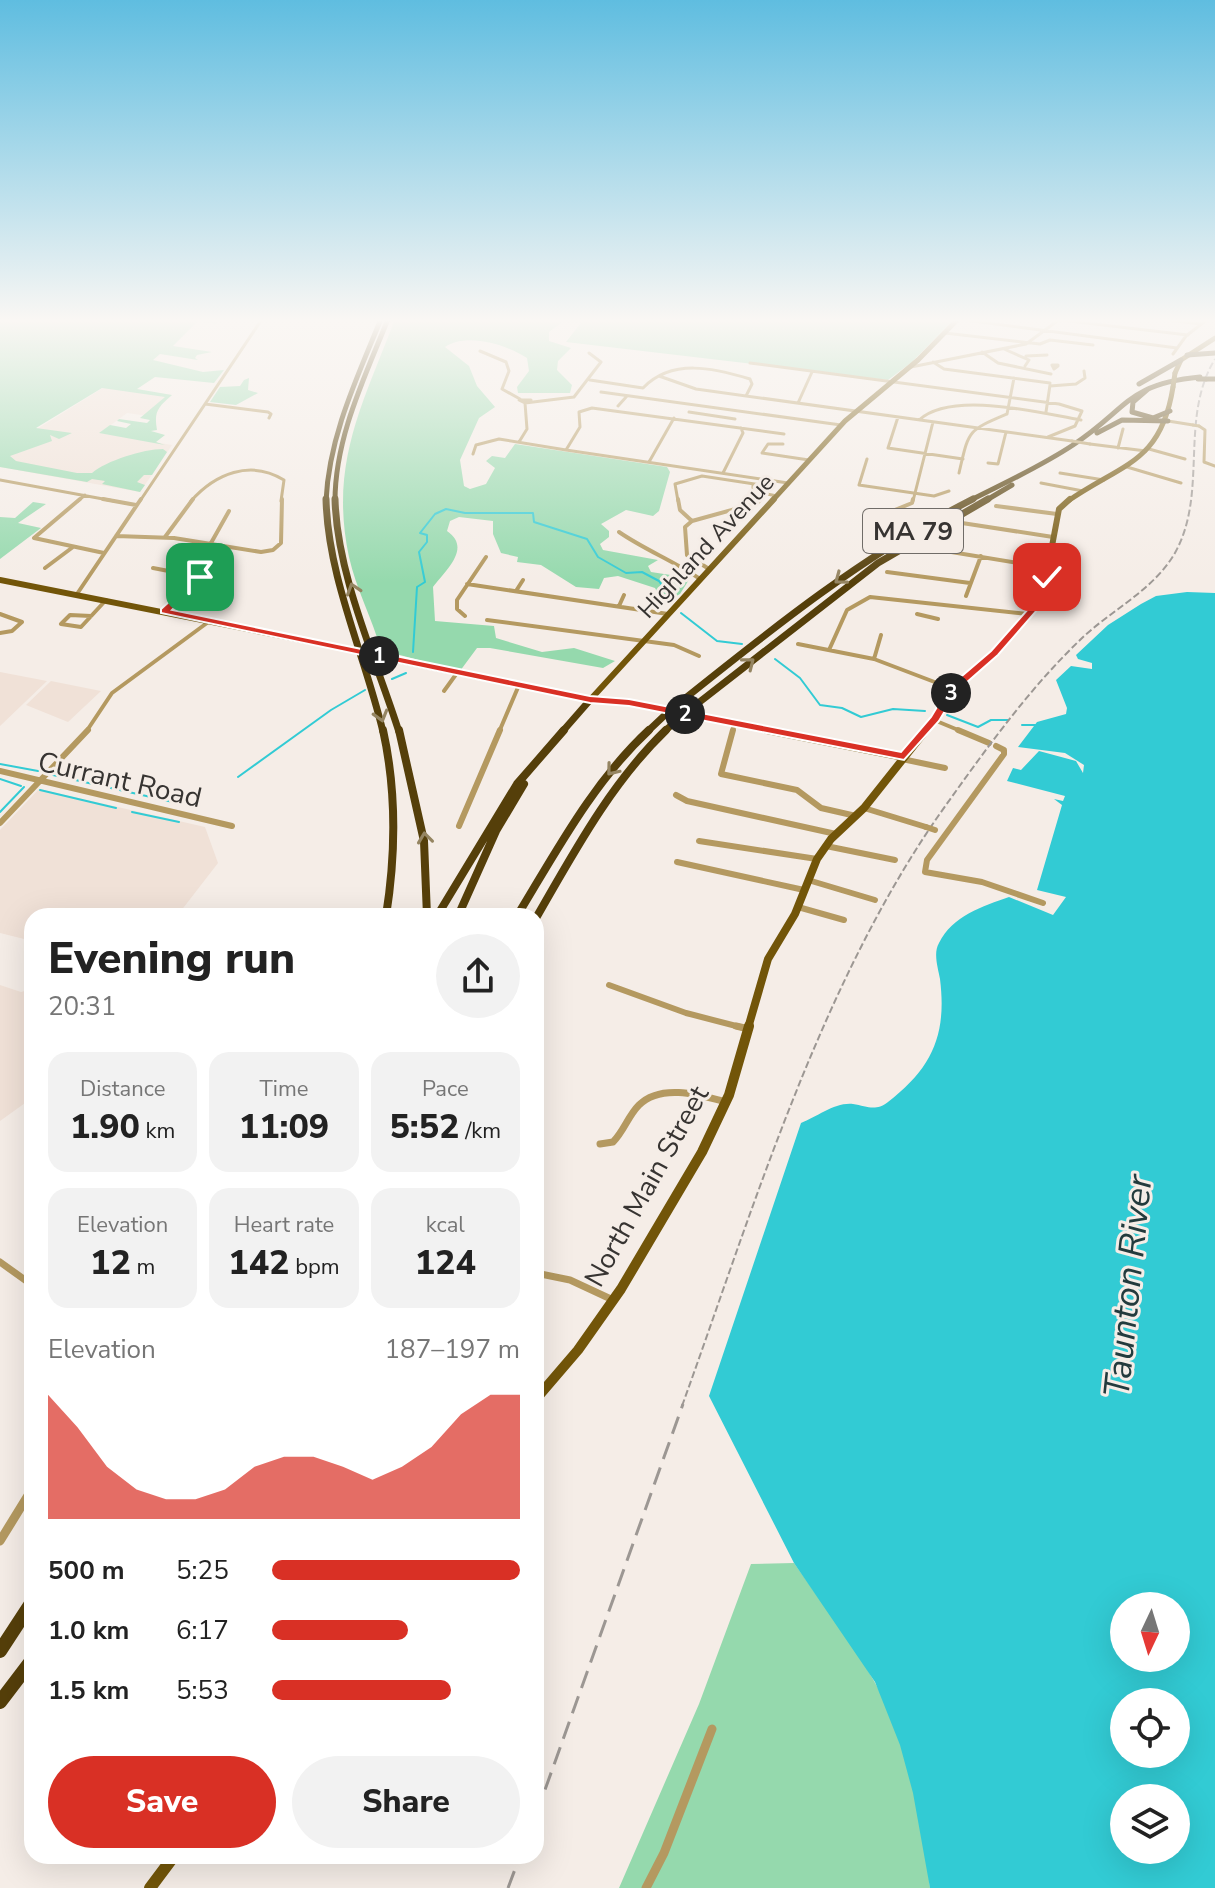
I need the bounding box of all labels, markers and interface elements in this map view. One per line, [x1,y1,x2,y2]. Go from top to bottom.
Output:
street label: Highland Avenue [631,467,781,625]
road number: MA 79 [863,509,963,553]
pin [166,543,234,611]
pin [1013,543,1081,611]
icon: arrive [178,555,222,599]
icon: check [1025,555,1069,599]
one-way arrow [834,570,849,584]
one-way arrow [346,582,362,596]
pin: 1 [359,636,399,676]
text: 1 [372,641,386,671]
one-way arrow [740,658,754,673]
pin: 3 [931,673,971,713]
text: 3 [944,678,958,708]
pin: 2 [665,694,705,734]
text: 2 [678,699,692,729]
one-way arrow [372,709,388,723]
street label: Currant Road [34,743,205,817]
one-way arrow [607,761,621,776]
one-way arrow [417,831,434,845]
text: Evening run [48,929,295,989]
button: share [436,934,520,1018]
text: 20:31 [48,989,116,1024]
text: Distance [80,1074,165,1104]
text: Time [260,1074,308,1104]
text: Pace [422,1074,469,1104]
street label: North Main Street [576,1079,718,1294]
text: 1.90 [70,1104,140,1150]
text: 11:09 [239,1104,329,1150]
text: 5:52 [389,1104,460,1150]
text: km [140,1116,175,1146]
text: /km [460,1116,501,1146]
water label: Taunton River [1092,1171,1165,1400]
text: Elevation [77,1210,168,1240]
text: Heart rate [234,1210,334,1240]
text: kcal [426,1210,465,1240]
text: 12 [90,1240,131,1286]
text: 142 [228,1240,290,1286]
text: 124 [415,1240,476,1286]
text: m [131,1252,155,1282]
text: bpm [290,1252,340,1282]
text: Elevation [48,1332,156,1367]
text: 187–197 m [384,1332,520,1367]
text: 500 m [48,1553,125,1588]
text: 5:25 [176,1553,229,1588]
north arrow [1110,1592,1190,1672]
map controls [1110,1592,1190,1864]
text: 1.0 km [48,1613,129,1648]
text: 6:17 [176,1613,229,1648]
text: 1.5 km [48,1673,129,1708]
text: 5:53 [176,1673,229,1708]
button: locate [1110,1688,1190,1768]
button: Save [48,1756,276,1848]
button: Share [292,1756,520,1848]
button: layers [1110,1784,1190,1864]

